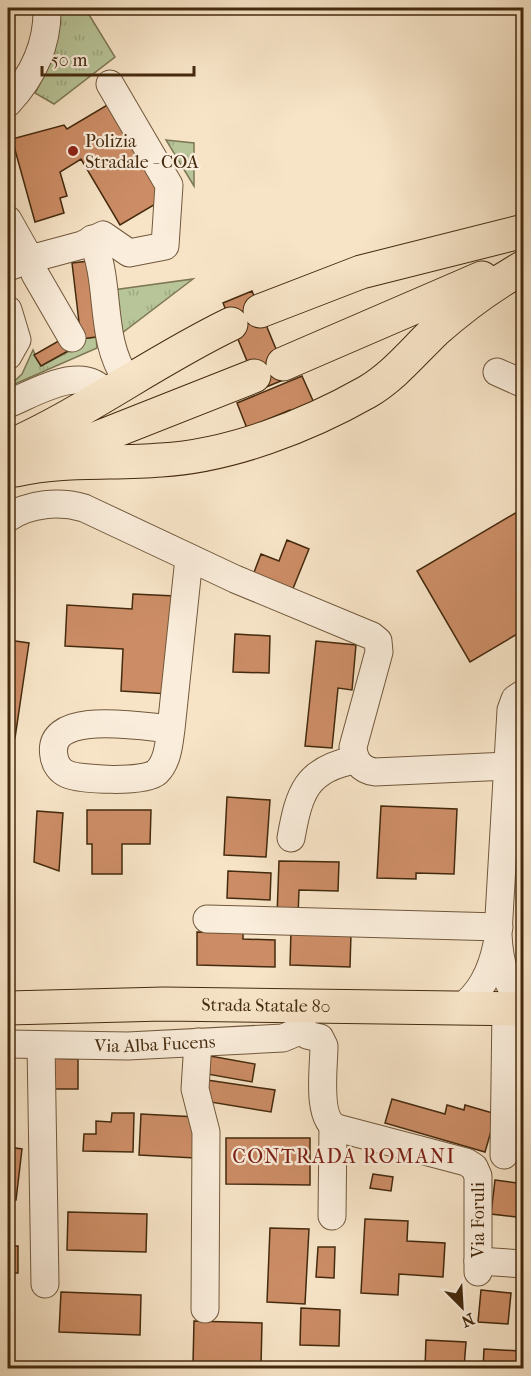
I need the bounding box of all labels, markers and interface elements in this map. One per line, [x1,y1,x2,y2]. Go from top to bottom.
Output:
scale bar [42,39,194,77]
text: 50 m [51,50,88,71]
place label: Polizia Stradale - COA [85,131,199,173]
marker: Polizia Stradale - COA [66,144,80,158]
street label: Strada Statale 80 [201,994,331,1017]
street label: Via Alba Fucens [93,1031,216,1057]
district label: CONTRADA ROMANI [232,1145,456,1168]
street label: Via Foruli [468,1181,489,1259]
north arrow [432,1277,492,1337]
text: N [458,1309,477,1332]

